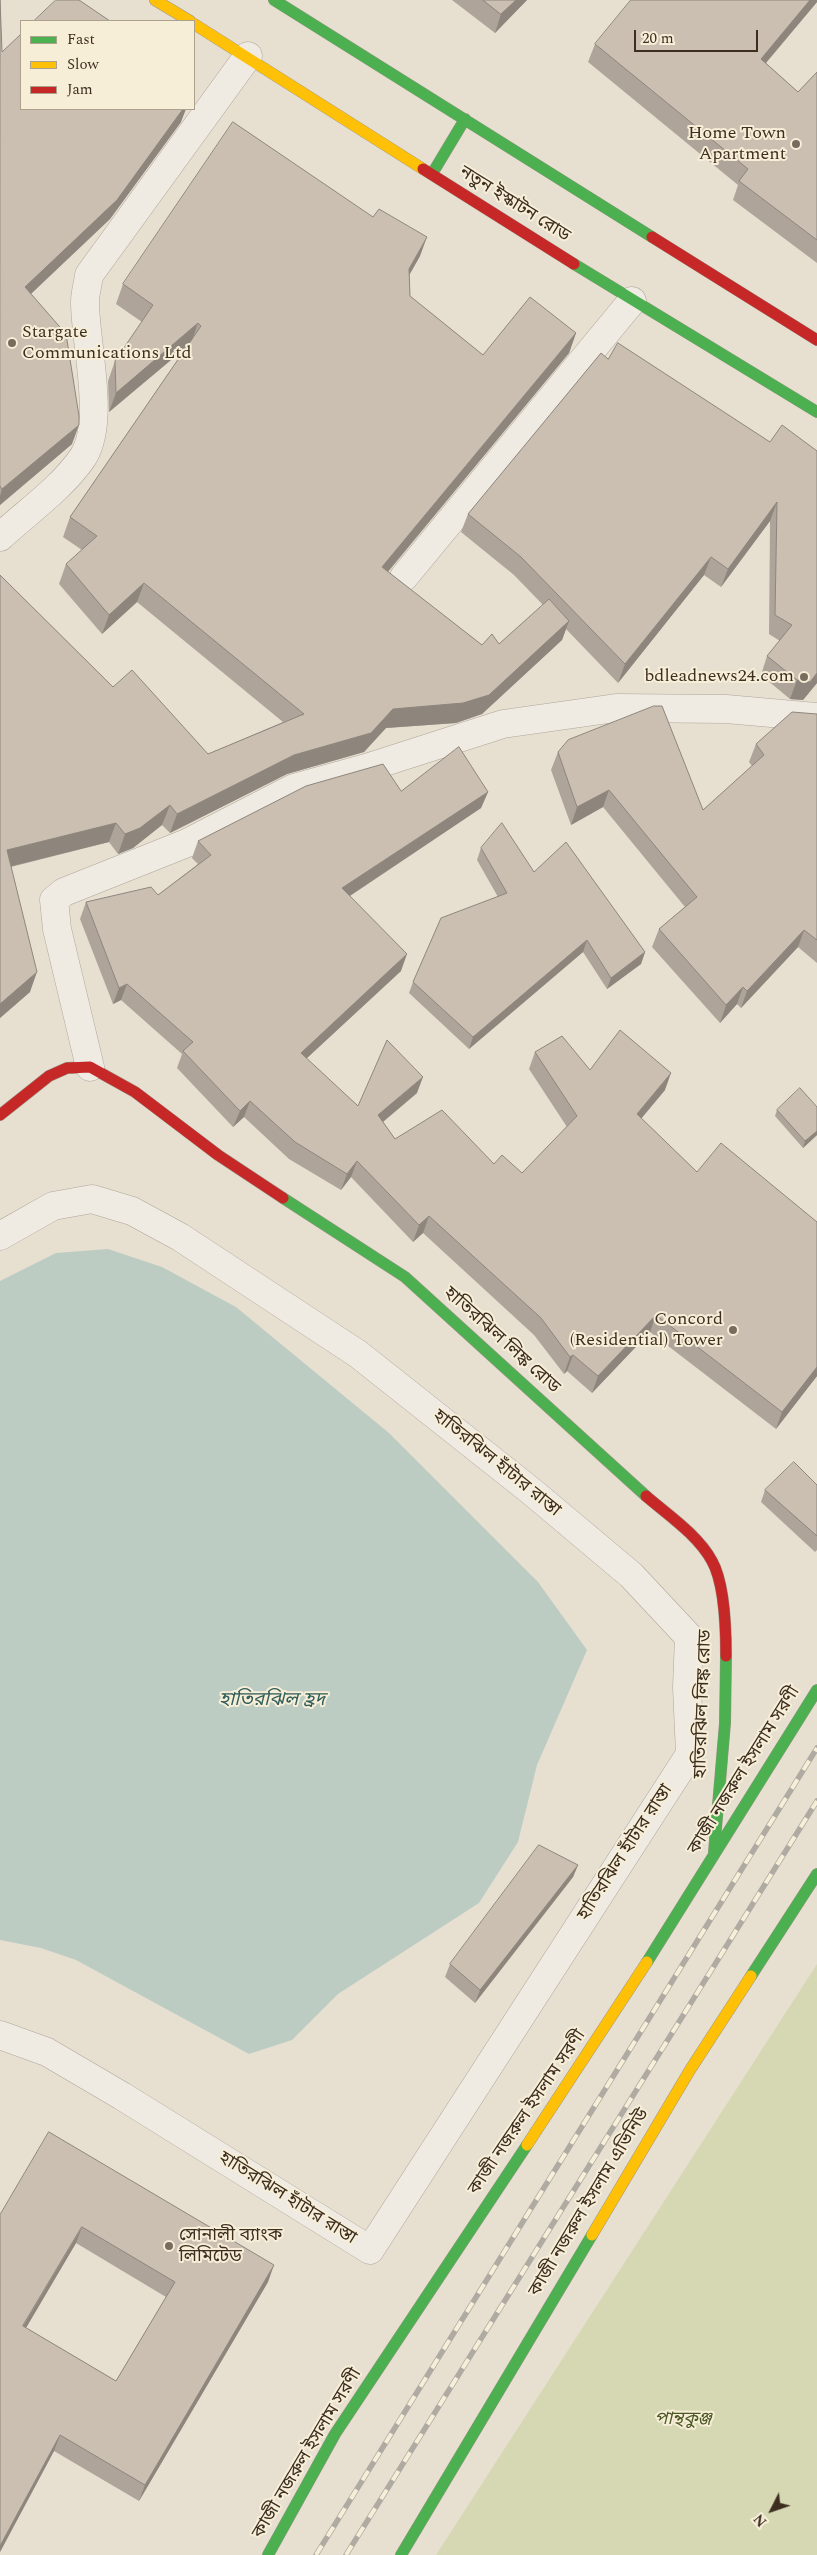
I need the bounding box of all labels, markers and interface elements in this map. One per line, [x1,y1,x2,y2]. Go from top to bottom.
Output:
legend [20,20,195,110]
scale bar [637,20,761,52]
text: 20 m [642,27,674,50]
text: Fast [67,28,95,51]
text: Slow [67,53,99,76]
text: Jam [67,78,93,101]
place label: Home Town Apartment [688,123,786,166]
marker: Home Town Apartment [790,138,802,150]
street label: নতুন ইস্কাটন রোড [455,162,573,248]
place label: Stargate Communications Ltd [22,322,192,364]
marker: Stargate Communications Ltd [6,337,18,349]
place label: bdleadnews24.com [644,666,794,688]
marker: bdleadnews24.com [798,671,810,683]
street label: হাতিরঝিল লিঙ্ক রোড [438,1283,564,1399]
place label: Concord (Residential) Tower [570,1309,723,1352]
marker: Concord (Residential) Tower [727,1324,739,1336]
street label: হাতিরঝিল হাঁটার রাস্তা [428,1406,564,1522]
street label: হাতিরঝিল লিঙ্ক রোড [691,1629,717,1779]
street label: কাজী নজরুল ইসলাম সরণী [684,1683,806,1859]
water label: হাতিরঝিল হ্রদ [219,1690,325,1712]
street label: হাতিরঝিল হাঁটার রাস্তা [574,1781,678,1925]
street label: কাজী নজরুল ইসলাম সরণী [465,2026,591,2200]
street label: কাজী নজরুল ইসলাম এভিনিউ [525,2105,655,2301]
street label: হাতিরঝিল হাঁটার রাস্তা [214,2148,360,2250]
place label: সোনালী ব্যাংক লিমিটেড [179,2225,282,2268]
marker: সোনালী ব্যাংক লিমিটেড [163,2240,175,2252]
street label: কাজী নজরুল ইসলাম সরণী [249,2365,367,2543]
park label: পান্থকুঞ্জ [655,2409,711,2431]
north arrow [747,2485,797,2535]
text: N [749,2509,772,2531]

